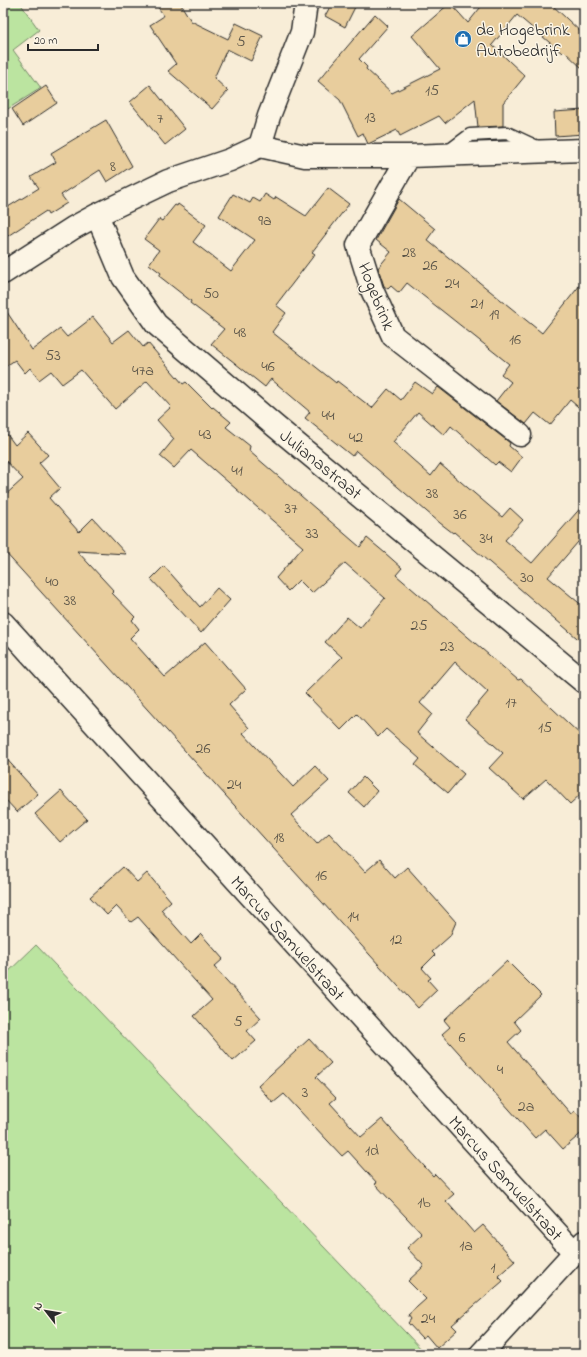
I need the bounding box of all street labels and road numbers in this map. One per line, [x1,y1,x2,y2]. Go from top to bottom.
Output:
street label: Hogebrink [349,259,401,335]
street label: Julianastraat [273,424,367,507]
street label: Marcus Samuelstraat [223,871,350,1008]
street label: Marcus Samuelstraat [441,1111,568,1248]

